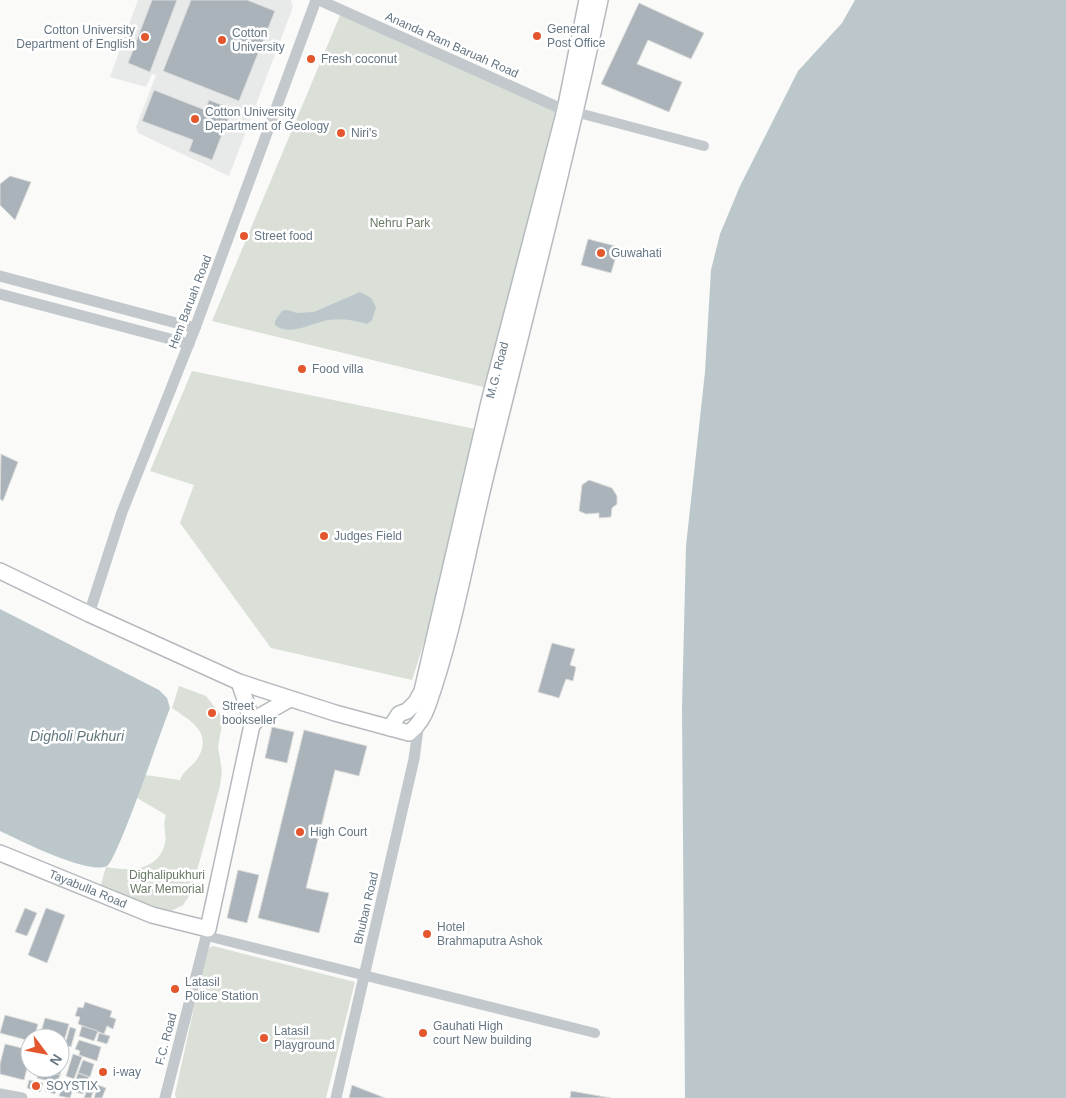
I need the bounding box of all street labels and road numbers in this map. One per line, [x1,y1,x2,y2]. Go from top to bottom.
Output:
street label: Ananda Ram Baruah Road [383,9,521,81]
street label: Hem Baruah Road [166,253,214,351]
street label: M.G. Road [483,340,511,400]
street label: Tayabulla Road [47,867,129,911]
street label: Bhuban Road [351,871,381,945]
street label: F.C. Road [152,1011,180,1067]

